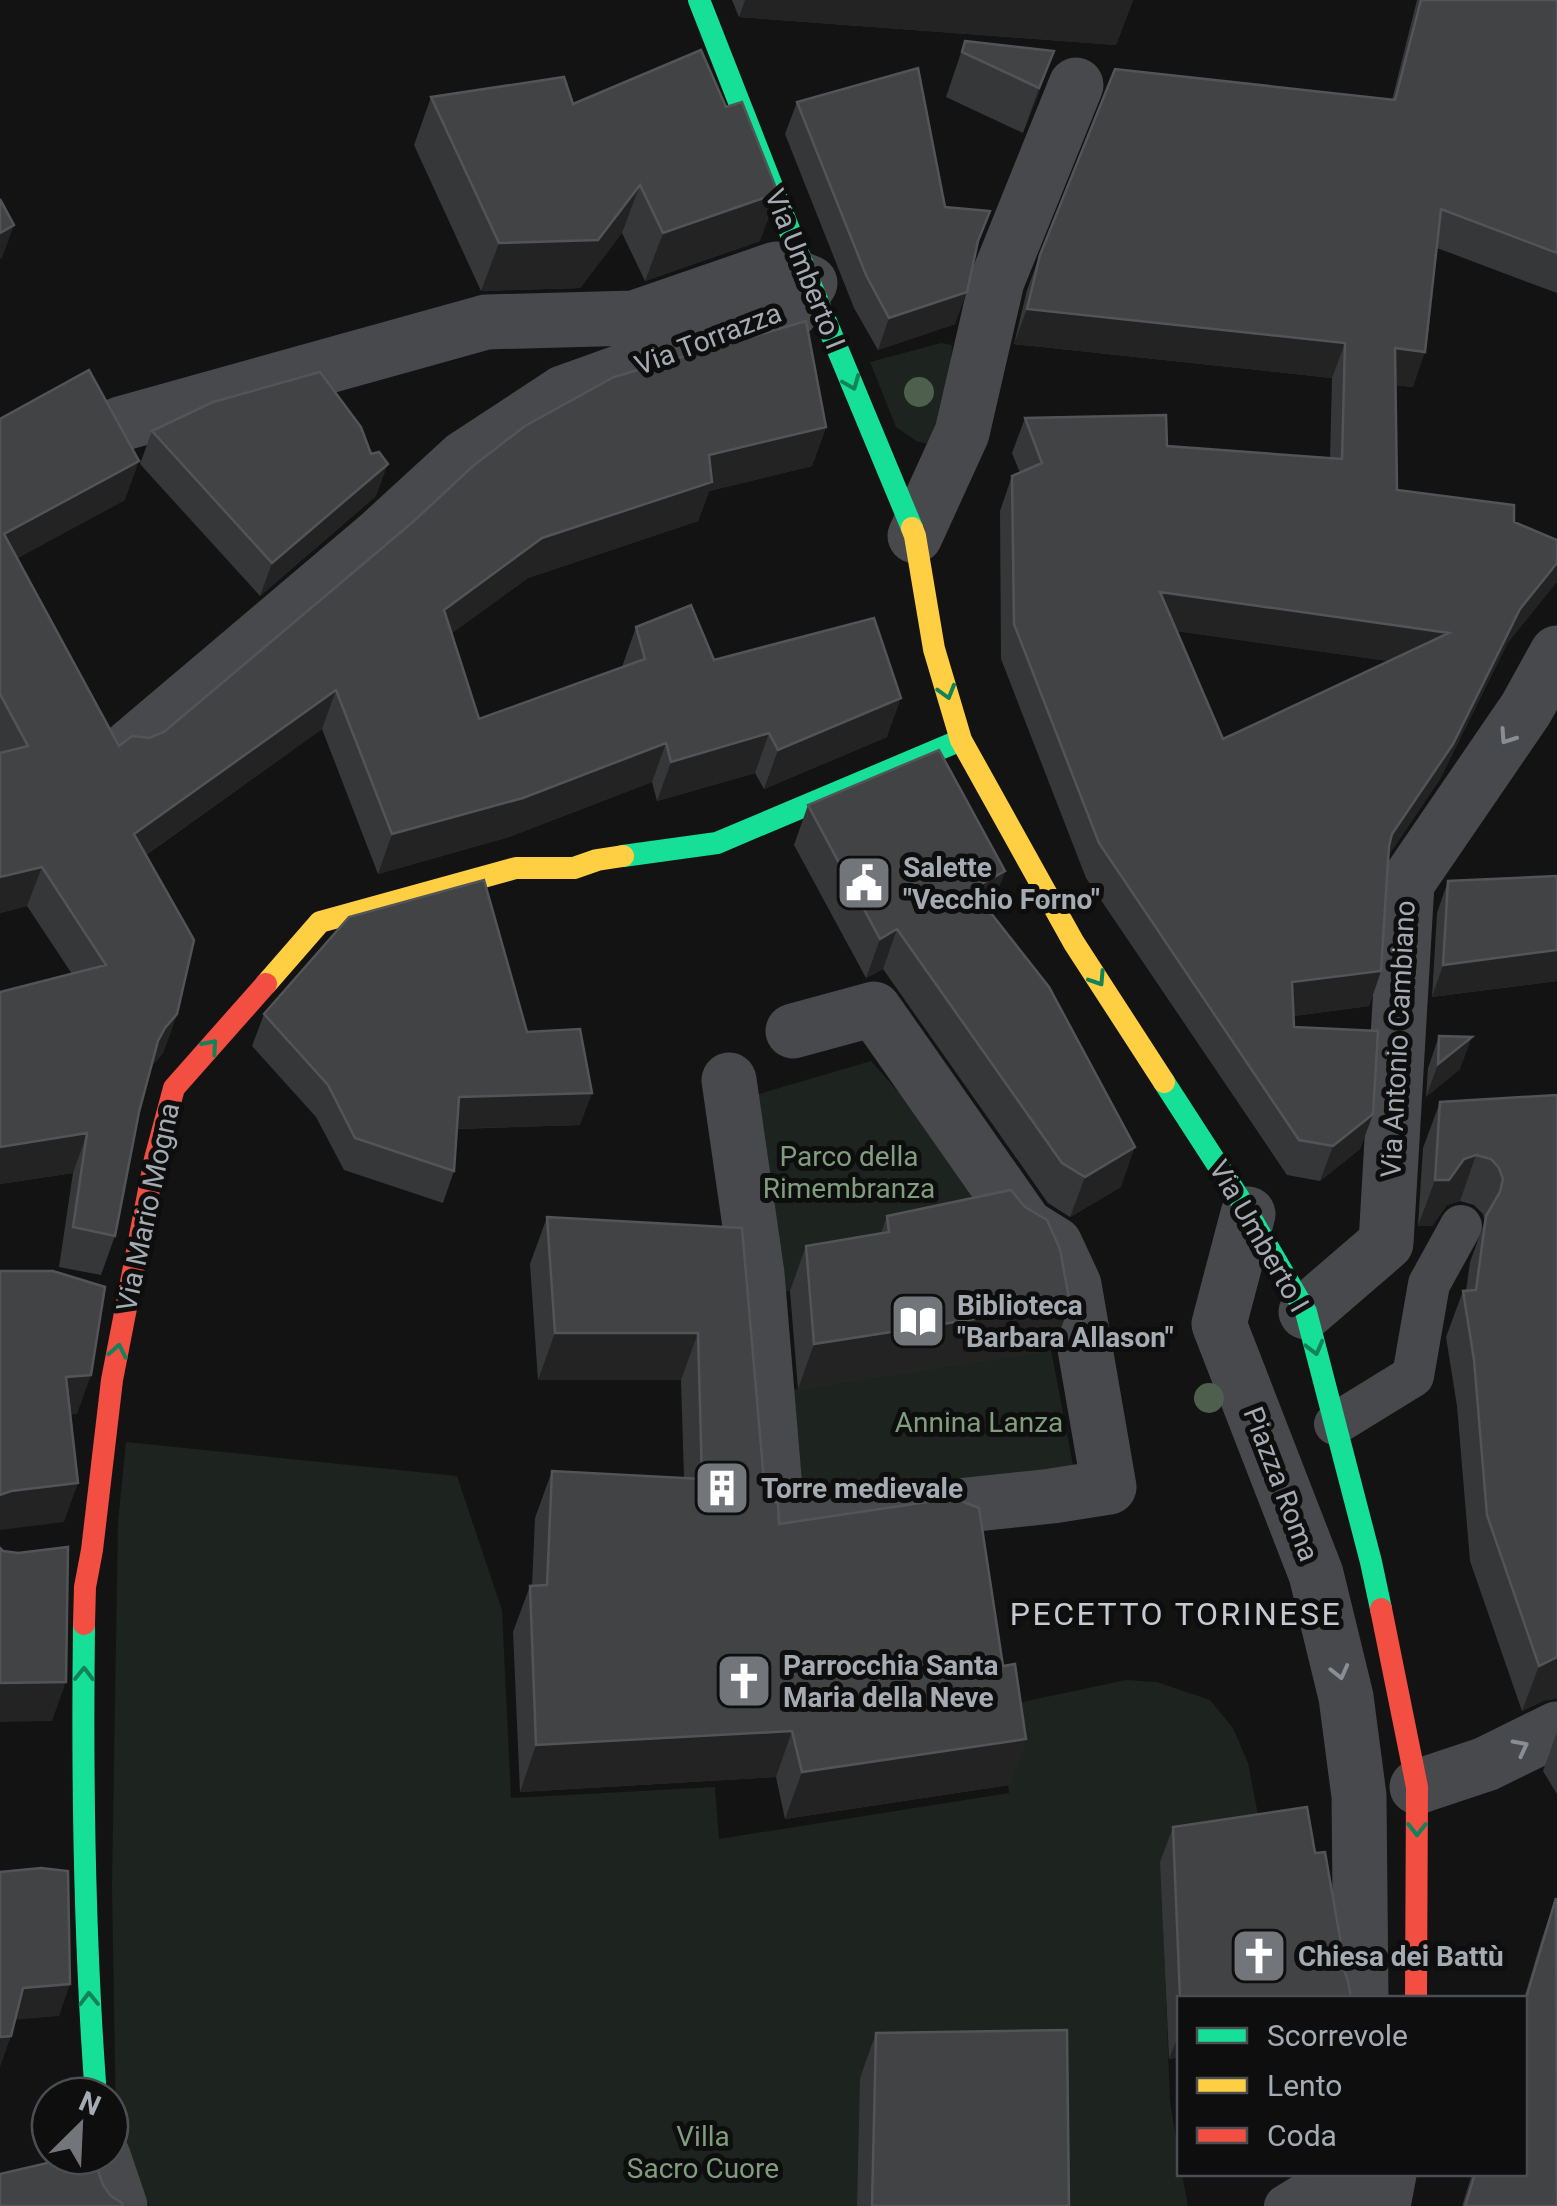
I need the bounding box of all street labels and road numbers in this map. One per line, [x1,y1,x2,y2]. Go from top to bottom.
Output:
street label: Via Umberto I [758,184,852,354]
street label: Via Torrazza [630,296,786,382]
street label: Via Antonio Cambiano [1374,899,1422,1179]
street label: Via Mario Mogna [110,1100,186,1314]
street label: Via Umberto I [1202,1154,1316,1318]
street label: Piazza Roma [1236,1402,1326,1566]

